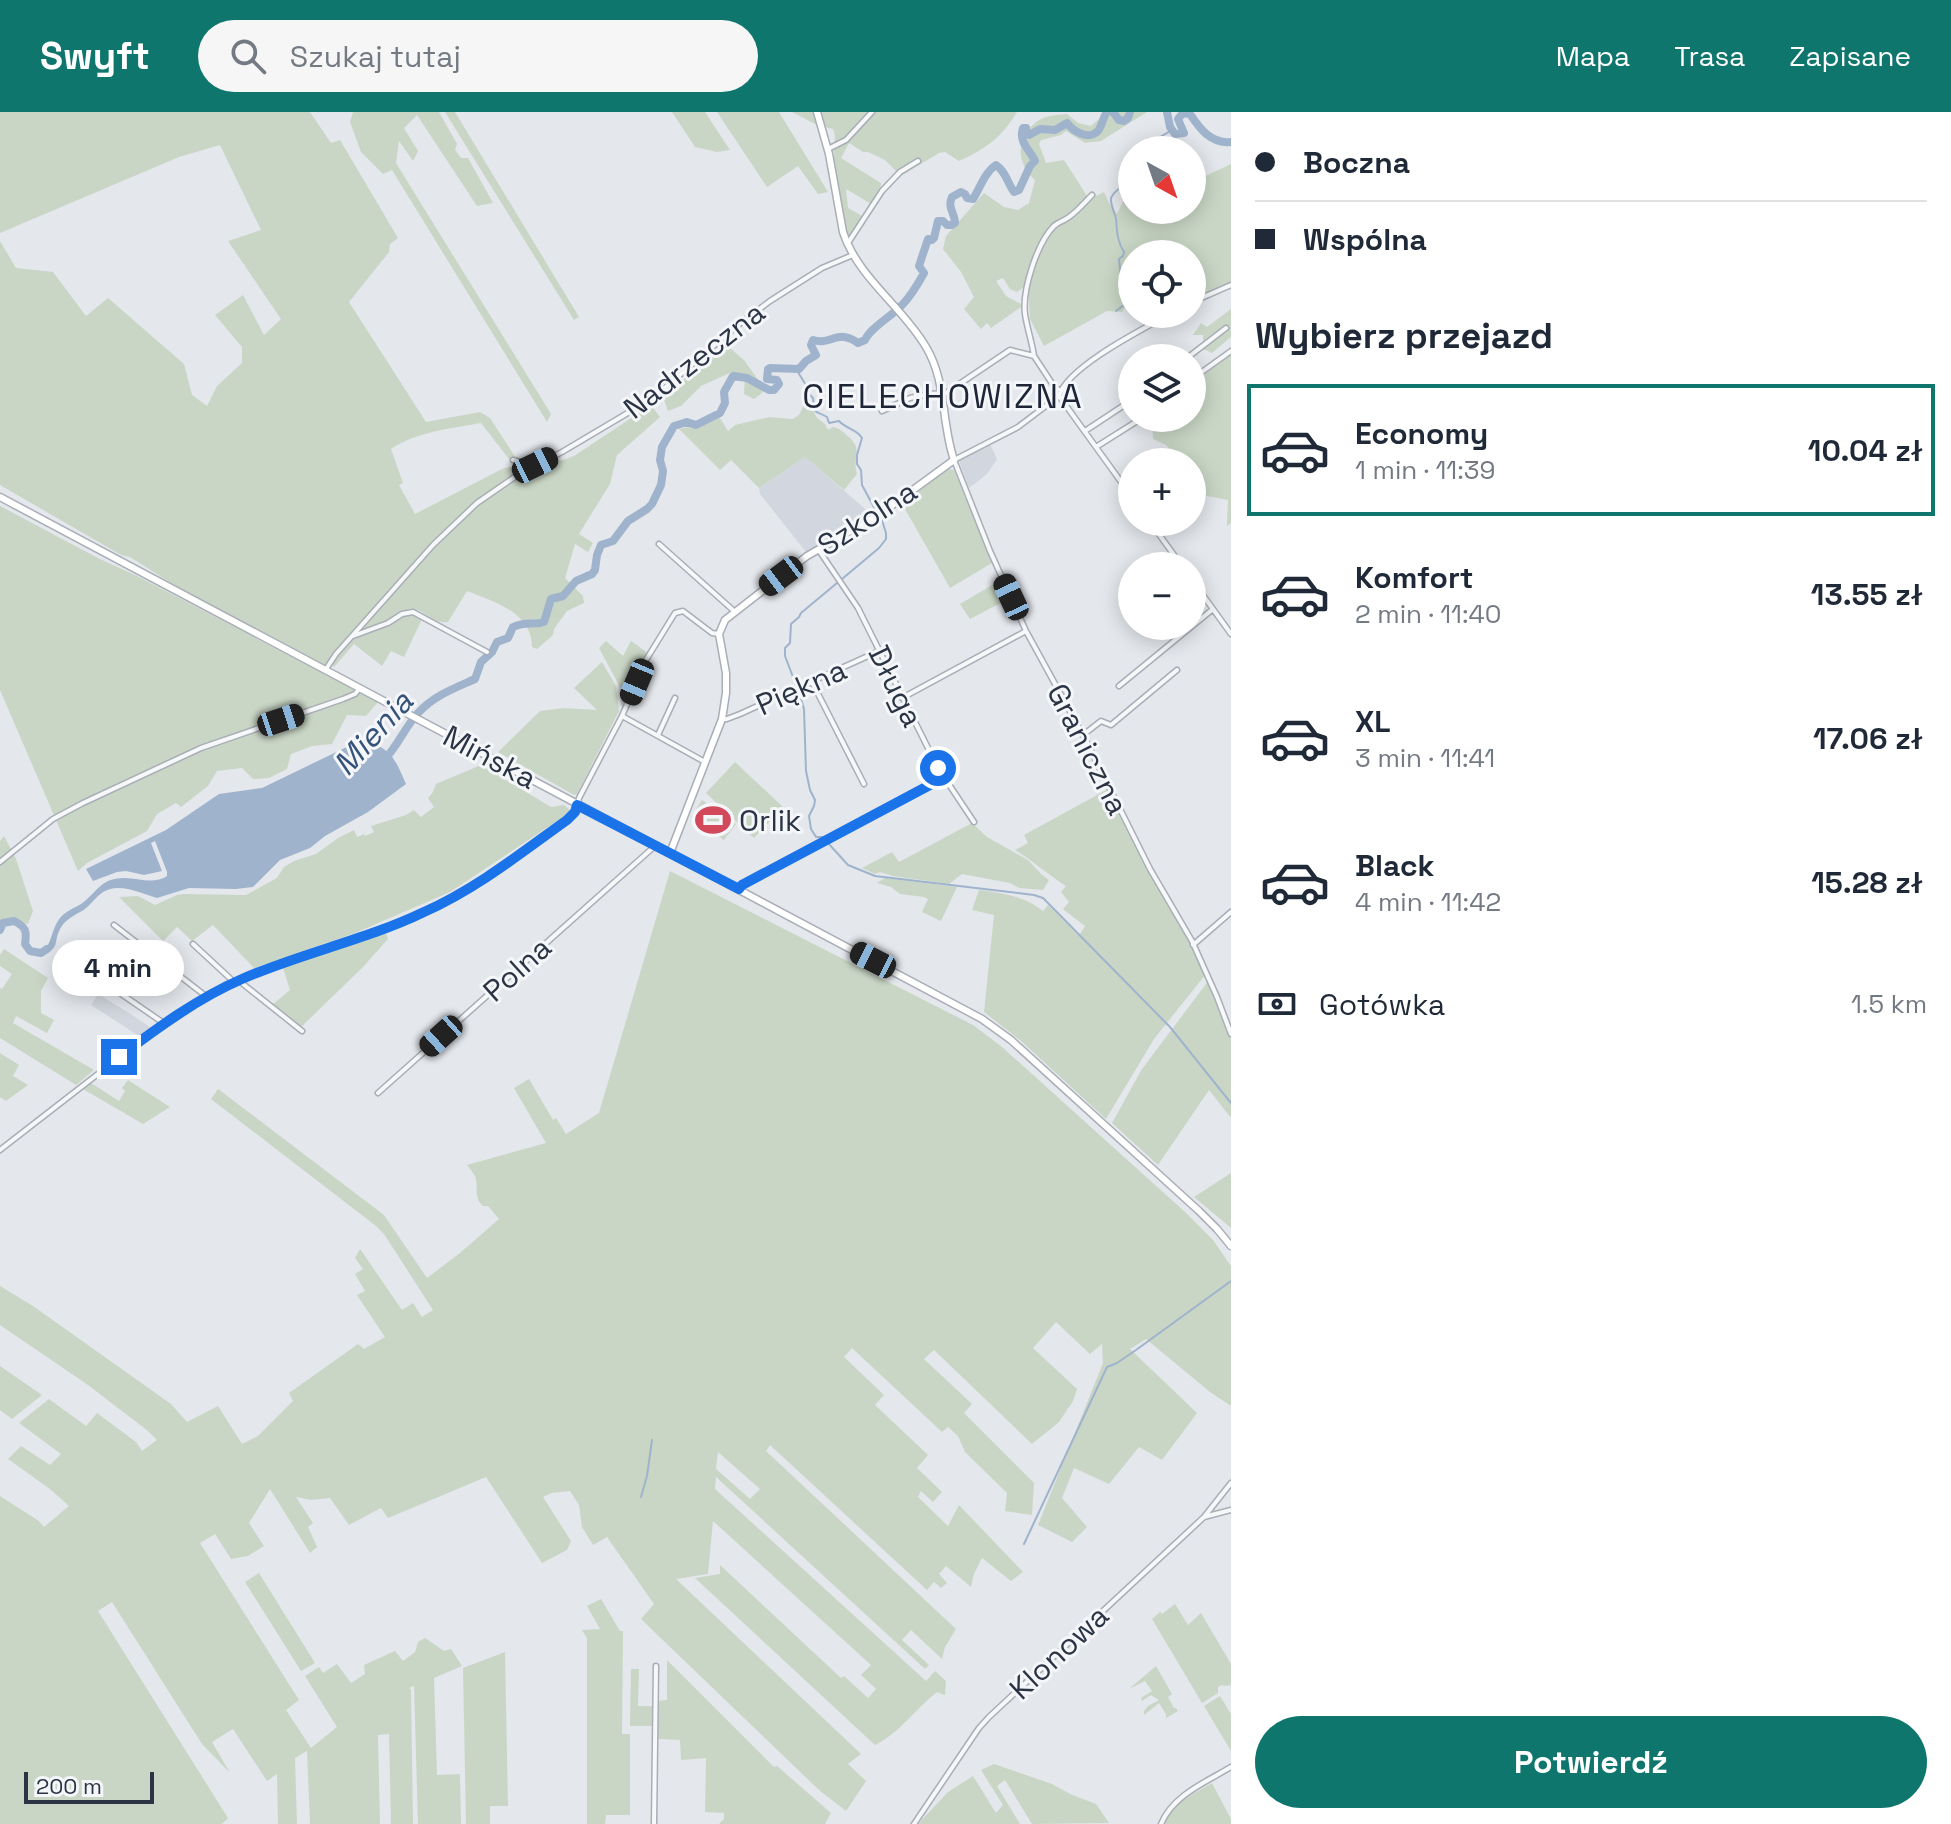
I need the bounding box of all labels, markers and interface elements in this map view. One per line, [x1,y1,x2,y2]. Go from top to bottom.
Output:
search box [198,20,758,92]
text: Swyft [40,32,150,80]
icon: search [226,34,270,78]
text: Szukaj tutaj [290,37,461,76]
text: Mapa [1556,38,1630,74]
text: Trasa [1674,38,1745,74]
text: Zapisane [1789,38,1911,74]
north arrow [1118,136,1206,224]
map controls [1118,136,1206,640]
text: Boczna [1303,143,1410,182]
text: Wspólna [1303,220,1427,259]
button: locate [1118,240,1206,328]
street label: Nadrzeczna [615,293,773,427]
text: Wybierz przejazd [1255,313,1553,359]
button: layers [1118,344,1206,432]
district label: CIELECHOWIZNA [802,375,1084,418]
icon: car [1259,414,1331,486]
text: Economy [1355,414,1488,453]
text: 10.04 zł [1808,431,1923,470]
car [508,444,562,486]
button: + [1118,448,1206,536]
text: 1 min · 11:39 [1355,453,1495,487]
street label: Szkolna [810,471,924,565]
car [755,552,807,600]
button: − [1118,552,1206,640]
icon: car [1259,558,1331,630]
text: Komfort [1355,558,1473,597]
car [990,570,1032,624]
text: 13.55 zł [1811,575,1923,614]
text: 2 min · 11:40 [1355,597,1501,631]
street label: Długa [860,639,932,733]
street label: Piękna [750,650,852,724]
car [617,655,657,709]
street label: Graniczna [1038,677,1138,821]
water label: Mienia [325,682,422,784]
car [254,701,308,739]
icon: car [1259,702,1331,774]
text: XL [1355,702,1391,741]
street label: Mińska [436,716,544,798]
text: 17.06 zł [1813,719,1923,758]
text: 3 min · 11:41 [1355,741,1495,775]
route start [920,750,956,786]
sports icon: Orlik [694,801,732,839]
place label: Orlik [739,801,801,840]
icon: car [1259,846,1331,918]
text: Black [1355,846,1434,885]
text: 15.28 zł [1811,863,1923,902]
text: 4 min · 11:42 [1355,885,1501,919]
street label: Polna [475,928,559,1010]
car [846,938,900,982]
callout: 4 min [53,941,185,997]
text: 4 min [84,951,152,985]
icon: cash [1255,982,1299,1026]
text: Gotówka [1319,985,1445,1024]
text: 1.5 km [1851,987,1927,1021]
car [415,1011,467,1061]
route end [101,1039,137,1075]
street label: Klonowa [1001,1596,1117,1708]
button: Potwierdź [1255,1716,1927,1808]
scale bar [24,1768,154,1804]
text: 200 m [36,1772,102,1800]

